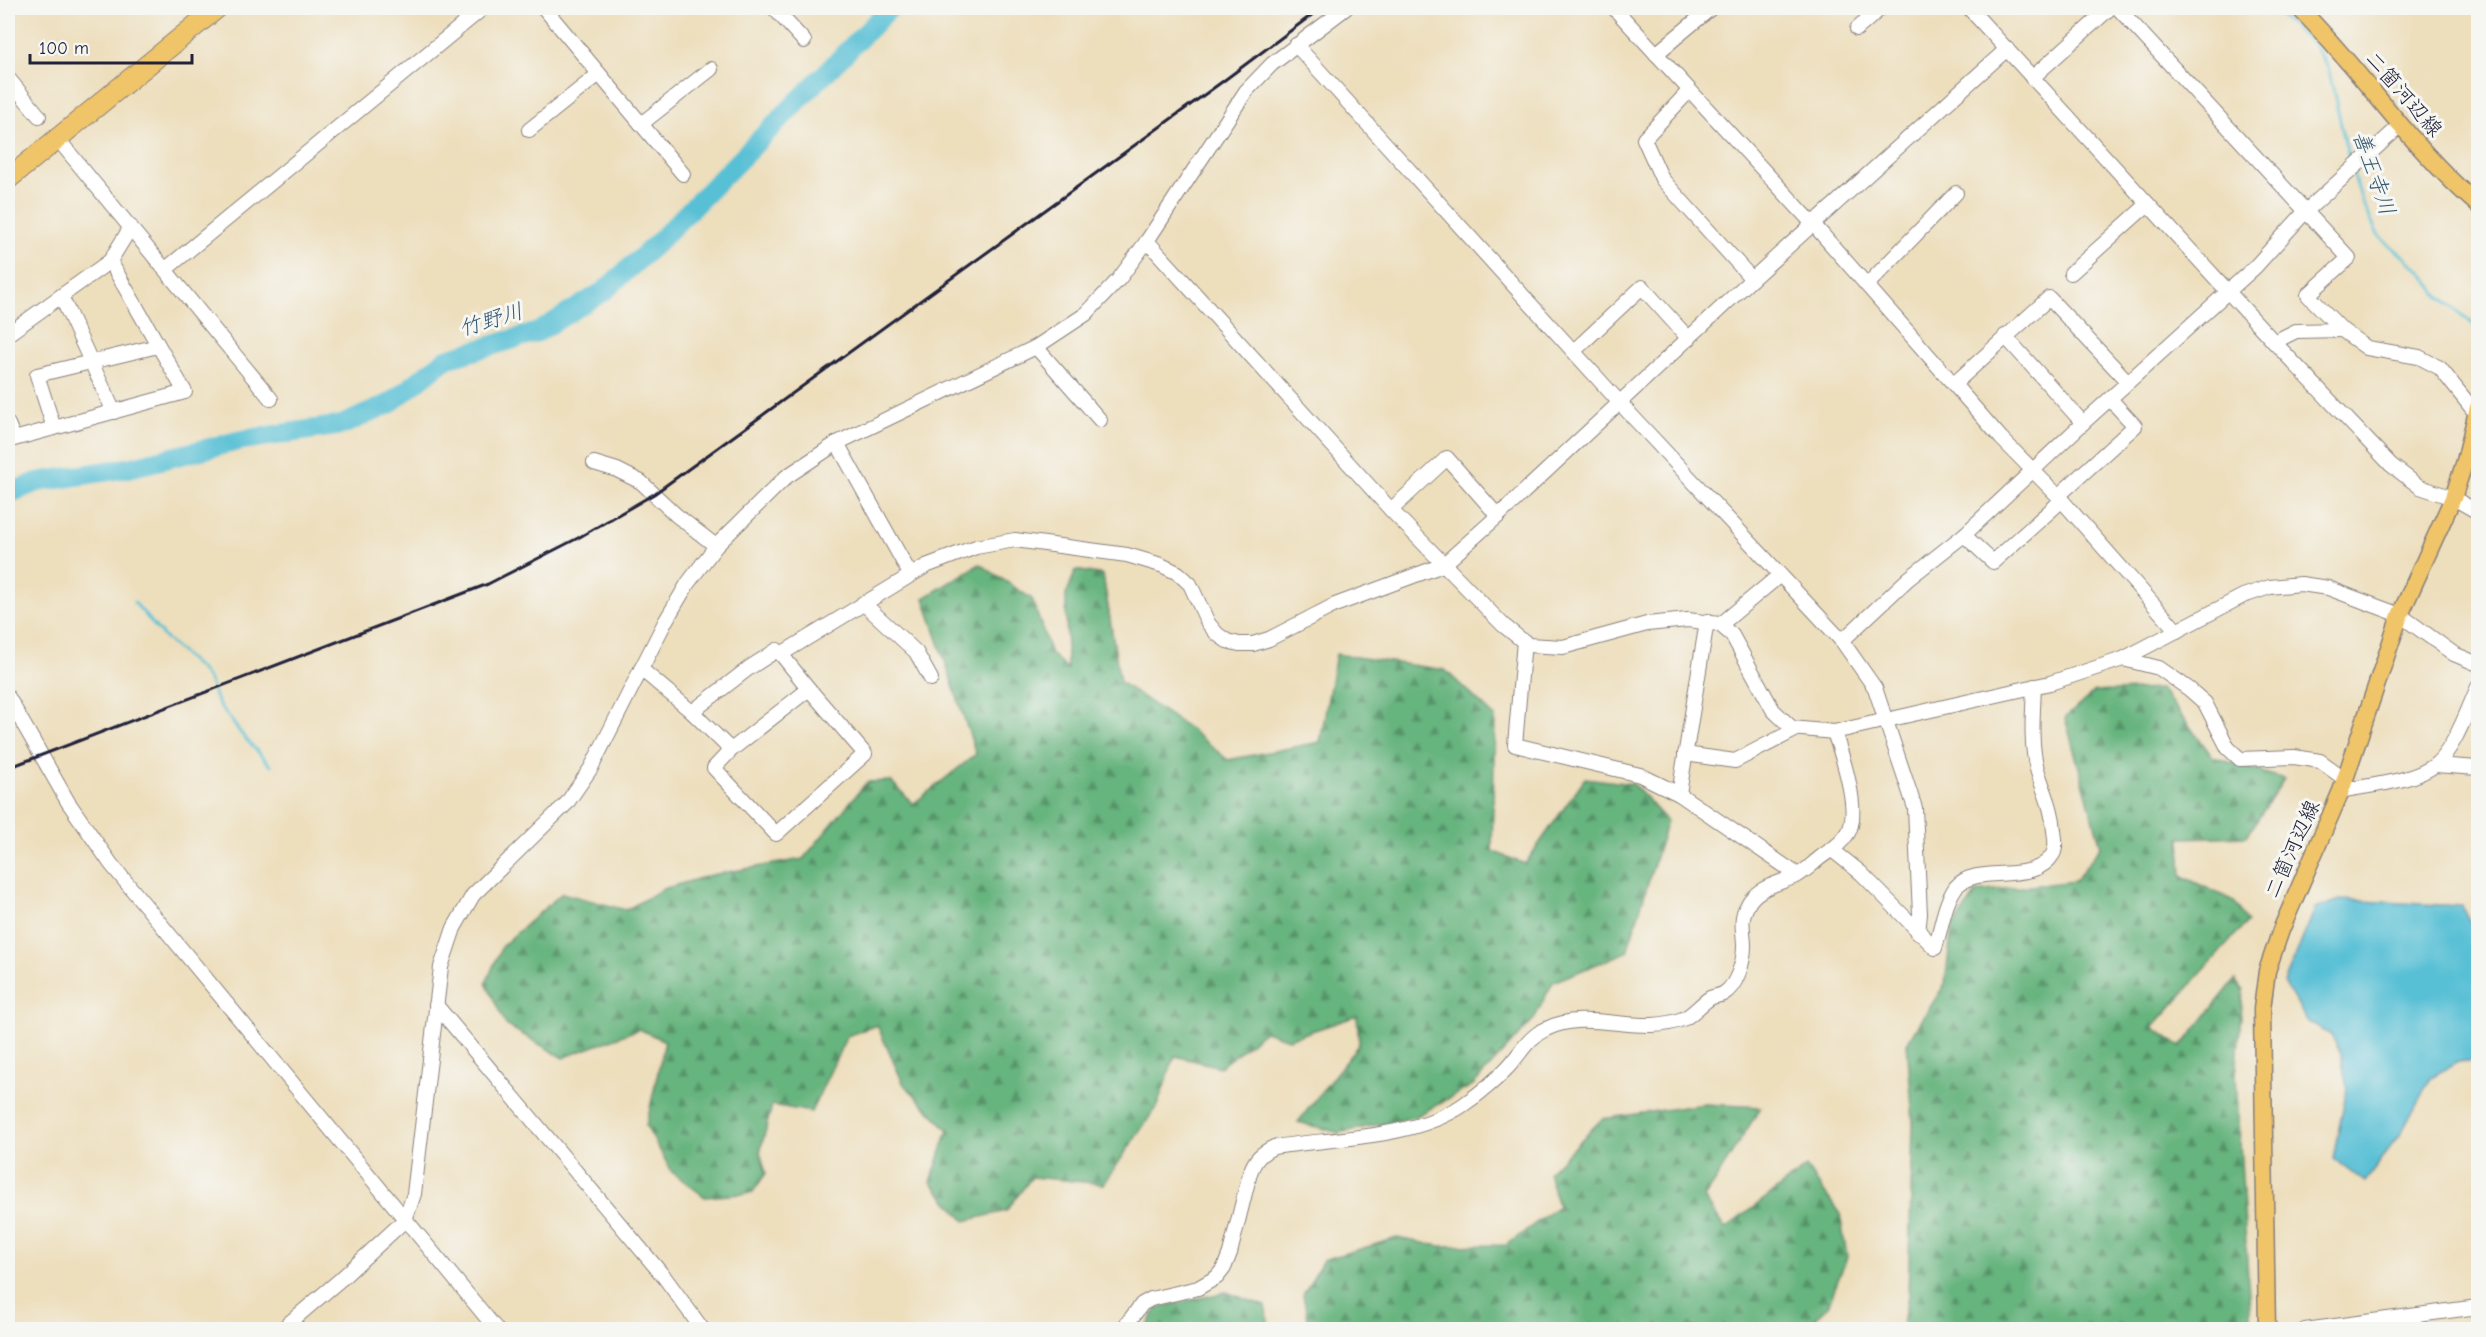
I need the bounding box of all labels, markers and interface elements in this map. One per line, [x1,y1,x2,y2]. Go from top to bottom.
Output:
scale bar [30,27,192,65]
text: 100 m [39,38,89,59]
street label: 二箇河辺線 [2361,47,2447,141]
water label: 善王寺川 [2347,127,2401,219]
water label: 竹野川 [456,298,526,342]
street label: 二箇河辺線 [2260,796,2324,902]

